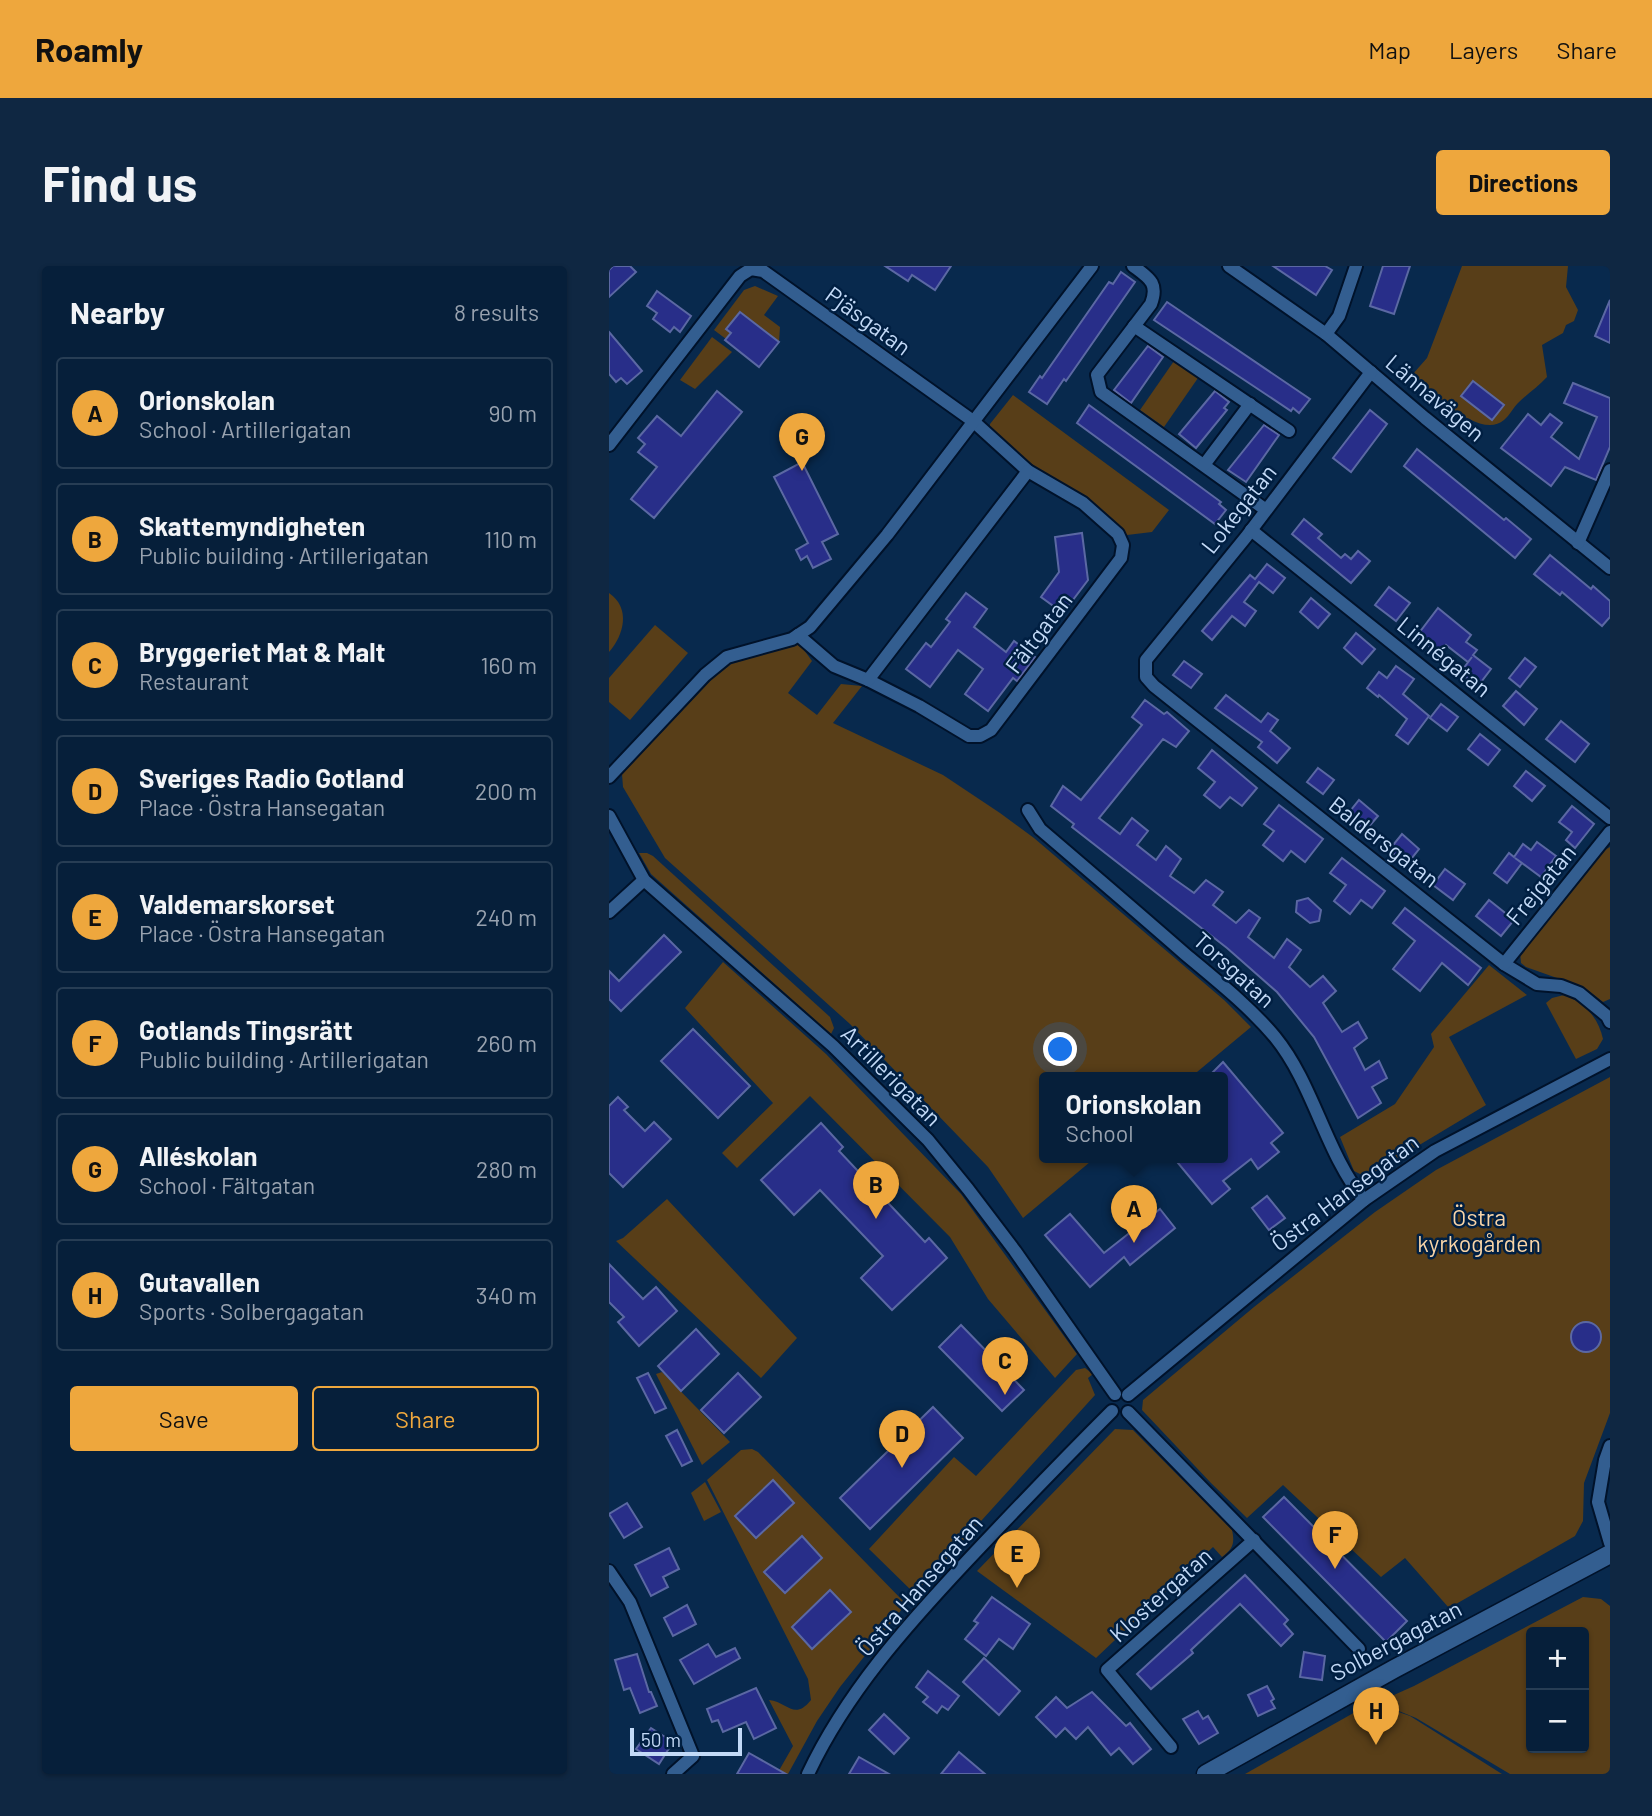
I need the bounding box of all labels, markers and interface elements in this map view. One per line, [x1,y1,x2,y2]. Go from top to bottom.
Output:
text: Roamly [35,29,143,69]
text: Map [1368,35,1411,64]
text: Layers [1449,35,1518,64]
text: Share [1556,35,1617,64]
button: Directions [1436,150,1610,215]
text: Find us [42,153,197,212]
street label: Pjäsgatan [820,280,917,360]
text: Nearby [70,294,165,330]
text: 8 results [454,298,539,326]
street label: Lännavägen [1380,348,1491,447]
text: Orionskolan [139,384,275,415]
text: A [87,399,103,427]
text: 90 m [488,399,537,427]
pin: G [779,413,825,471]
text: School · Artillerigatan [139,415,351,443]
street label: Lokegatan [1195,458,1282,559]
text: Skattemyndigheten [139,510,365,541]
text: B [88,525,102,553]
text: 110 m [484,525,537,553]
text: Public building · Artillerigatan [139,541,429,569]
street label: Fältgatan [999,586,1078,678]
street label: Linnégatan [1392,610,1497,702]
text: Bryggeriet Mat & Malt [139,636,385,667]
text: C [88,651,102,679]
text: 160 m [480,651,537,679]
text: Restaurant [139,667,249,695]
text: Sveriges Radio Gotland [139,762,404,793]
text: D [88,777,102,805]
text: 200 m [475,777,537,805]
street label: Baldersgatan [1324,790,1445,893]
text: Place · Östra Hansegatan [139,793,385,821]
street label: Frejgatan [1499,838,1581,930]
text: Valdemarskorset [139,888,335,919]
text: E [88,903,102,931]
text: 240 m [475,903,537,931]
text: Place · Östra Hansegatan [139,919,385,947]
street label: Torsgatan [1188,925,1281,1013]
text: Gotlands Tingsrätt [139,1014,353,1045]
street label: Artillerigatan [836,1019,948,1131]
text: F [89,1029,101,1057]
text: 260 m [476,1029,537,1057]
your location [1043,1032,1077,1066]
text: Public building · Artillerigatan [139,1045,429,1073]
popup [1039,1072,1228,1163]
text: Orionskolan [1066,1088,1201,1119]
text: School [1066,1119,1134,1147]
street label: Östra Hansegatan [1265,1128,1424,1257]
text: Alléskolan [139,1140,258,1171]
text: G [88,1155,102,1183]
text: 280 m [476,1155,537,1183]
pin: B [853,1161,899,1219]
text: School · Fältgatan [139,1171,315,1199]
pin: A [1111,1185,1157,1243]
park label: Östra kyrkogården [1417,1203,1541,1257]
text: Gutavallen [139,1266,260,1297]
text: H [88,1281,102,1309]
text: 340 m [476,1281,537,1309]
text: Sports · Solbergagatan [139,1297,364,1325]
pin: C [982,1337,1028,1395]
button: Save [70,1386,298,1451]
button: Share [312,1386,539,1451]
pin: D [879,1410,925,1468]
street label: Östra Hansegatan [850,1509,988,1661]
pin: F [1312,1511,1358,1569]
pin: E [994,1530,1040,1588]
street label: Klostergatan [1103,1541,1217,1647]
street label: Solbergagatan [1325,1594,1466,1686]
map controls [1526,1627,1589,1753]
button: + [1526,1627,1589,1690]
pin: H [1353,1687,1399,1745]
button: − [1526,1690,1589,1753]
scale bar [630,1725,742,1757]
text: 50 m [641,1728,681,1751]

